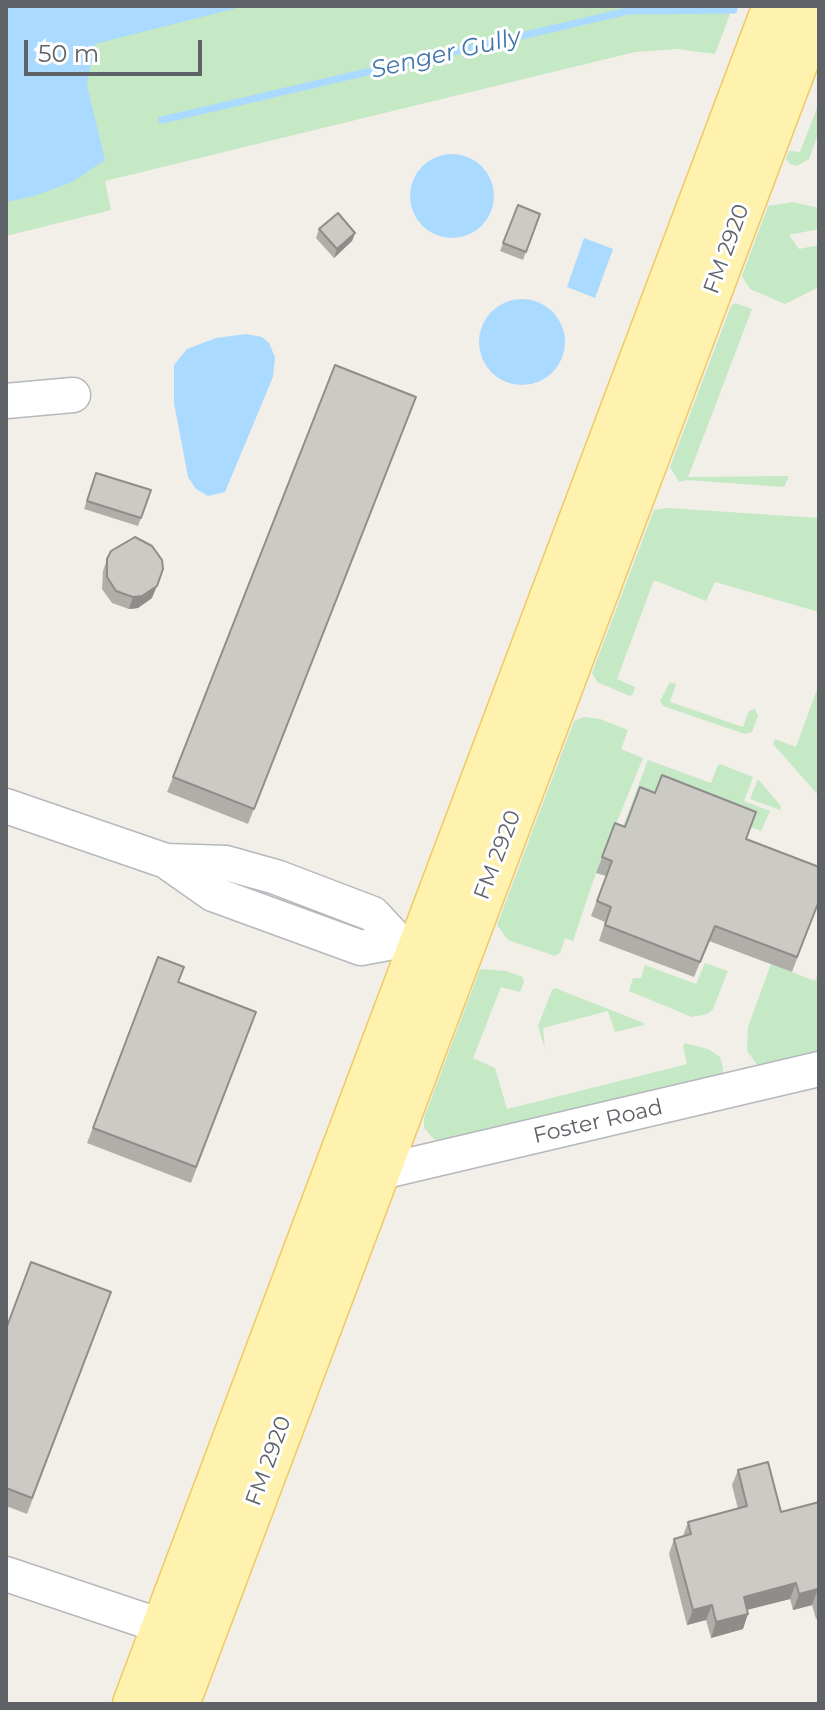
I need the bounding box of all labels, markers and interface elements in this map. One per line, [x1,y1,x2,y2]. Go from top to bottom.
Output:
water label: Senger Gully [368,23,524,85]
scale bar [28,24,206,74]
text: 50 m [38,39,99,68]
street label: FM 2920 [699,201,755,297]
street label: FM 2920 [469,807,527,903]
street label: Foster Road [531,1094,665,1150]
street label: FM 2920 [241,1413,297,1509]

